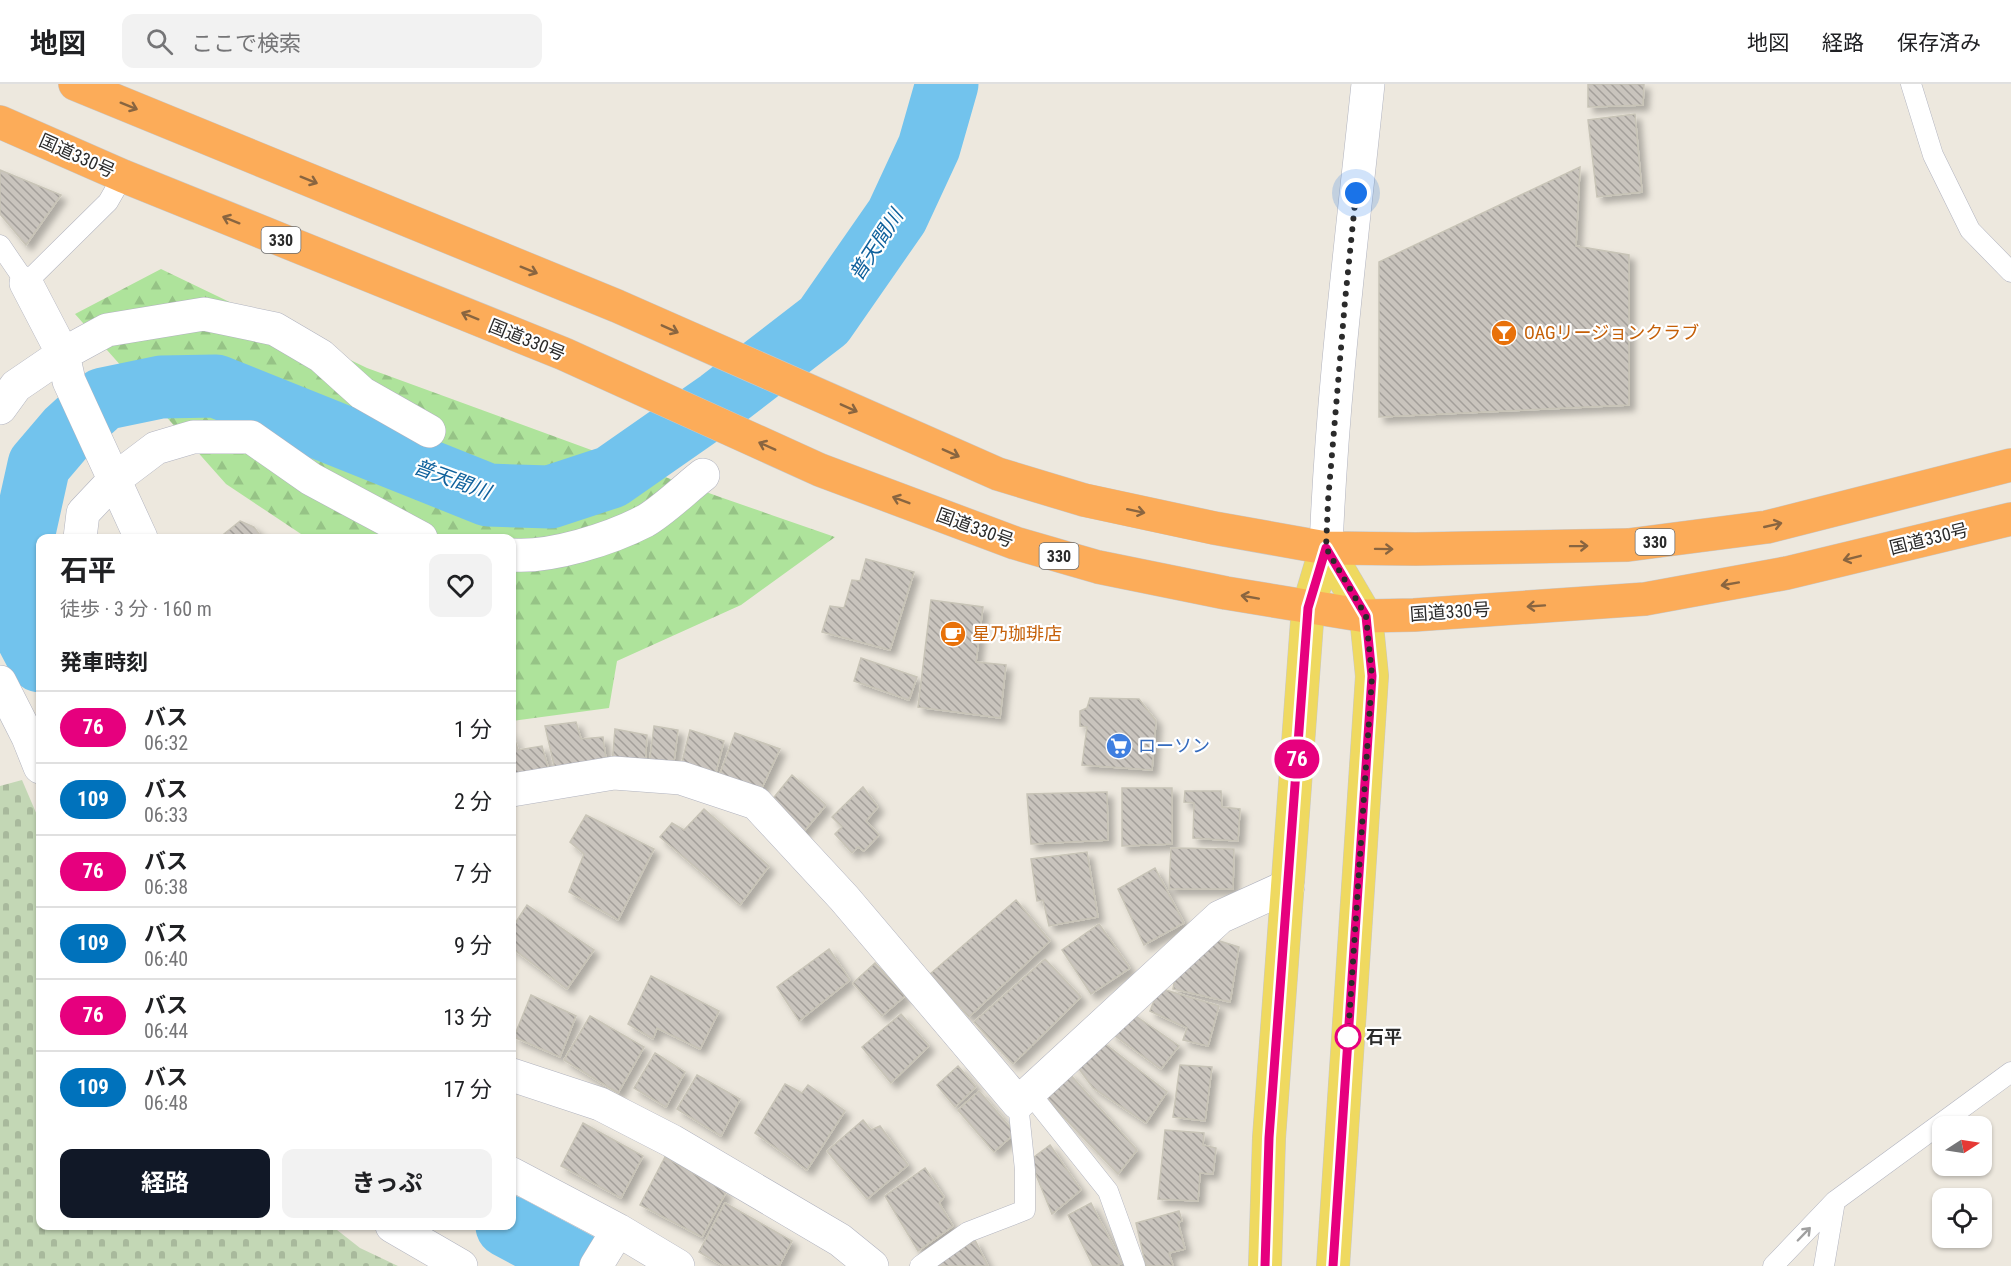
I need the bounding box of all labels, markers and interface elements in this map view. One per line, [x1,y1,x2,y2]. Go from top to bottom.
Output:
search box [122,14,542,68]
icon: search [143,25,176,58]
text: 地図 [30,27,86,60]
text: ここで検索 [191,31,301,56]
text: 地図 [1747,31,1789,55]
text: 経路 [1822,31,1864,55]
text: 保存済み [1897,31,1981,55]
one-way arrow [119,101,137,112]
street label: 国道330号 [36,130,118,182]
one-way arrow [300,175,318,186]
your location [1341,178,1371,208]
water label: 普天間川 [844,203,909,285]
one-way arrow [223,214,241,225]
road number: 330 [262,227,300,253]
one-way arrow [519,265,537,276]
one-way arrow [462,310,480,321]
street label: 国道330号 [486,315,569,364]
bar icon: OAGリージョンクラブ [1489,318,1519,348]
place label: OAGリージョンクラブ [1524,322,1699,343]
one-way arrow [661,324,679,336]
one-way arrow [839,403,857,415]
one-way arrow [758,439,776,451]
one-way arrow [941,448,959,459]
water label: 普天間川 [410,454,496,505]
one-way arrow [893,494,911,505]
street label: 国道330号 [934,504,1017,551]
one-way arrow [1126,506,1146,517]
one-way arrow [1763,519,1782,531]
street label: 国道330号 [1887,519,1971,558]
road number: 330 [1636,529,1674,555]
one-way arrow [1569,540,1589,552]
road number: 330 [1040,543,1078,569]
one-way arrow [1374,543,1394,554]
one-way arrow [1843,552,1862,564]
text: 石平 [60,554,116,587]
button: heart [429,554,492,617]
one-way arrow [1721,578,1740,589]
one-way arrow [1241,591,1261,602]
text: 徒歩 · 3 分 · 160 m [60,597,212,621]
street label: 国道330号 [1409,598,1491,625]
one-way arrow [1527,601,1547,612]
cafe icon: 星乃珈琲店 [938,619,968,649]
place label: 星乃珈琲店 [972,623,1062,644]
text: 発車時刻 [60,650,148,675]
text: バス [144,705,188,730]
text: 76 [82,715,104,739]
text: 1 分 [454,717,492,742]
text: 06:32 [144,731,188,755]
supermarket icon: ローソン [1104,731,1134,761]
place label: ローソン [1138,735,1210,756]
line badge: 76 [1270,740,1324,778]
text: 76 [1286,747,1308,771]
text: バス [144,777,188,802]
text: 109 [77,787,109,811]
text: 2 分 [454,789,492,814]
text: 06:33 [144,803,188,827]
text: バス [144,849,188,874]
text: 76 [82,859,104,883]
text: 7 分 [454,861,492,886]
text: 06:38 [144,875,188,899]
text: バス [144,921,188,946]
text: 109 [77,931,109,955]
text: 9 分 [454,933,492,958]
text: 06:40 [144,947,188,971]
text: バス [144,993,188,1018]
text: 76 [82,1003,104,1027]
text: 13 分 [443,1005,492,1030]
text: 06:44 [144,1019,188,1043]
marker: 石平 [1335,1024,1361,1050]
place label: 石平 [1366,1026,1402,1047]
text: バス [144,1065,188,1090]
text: 109 [77,1075,109,1099]
text: 17 分 [443,1077,492,1102]
text: 06:48 [144,1091,188,1115]
north arrow [1932,1116,1992,1176]
map controls [1932,1116,1992,1248]
button: 経路 [60,1149,270,1218]
button: きっぷ [282,1149,492,1218]
button: locate [1932,1188,1992,1248]
one-way arrow [1796,1226,1811,1241]

